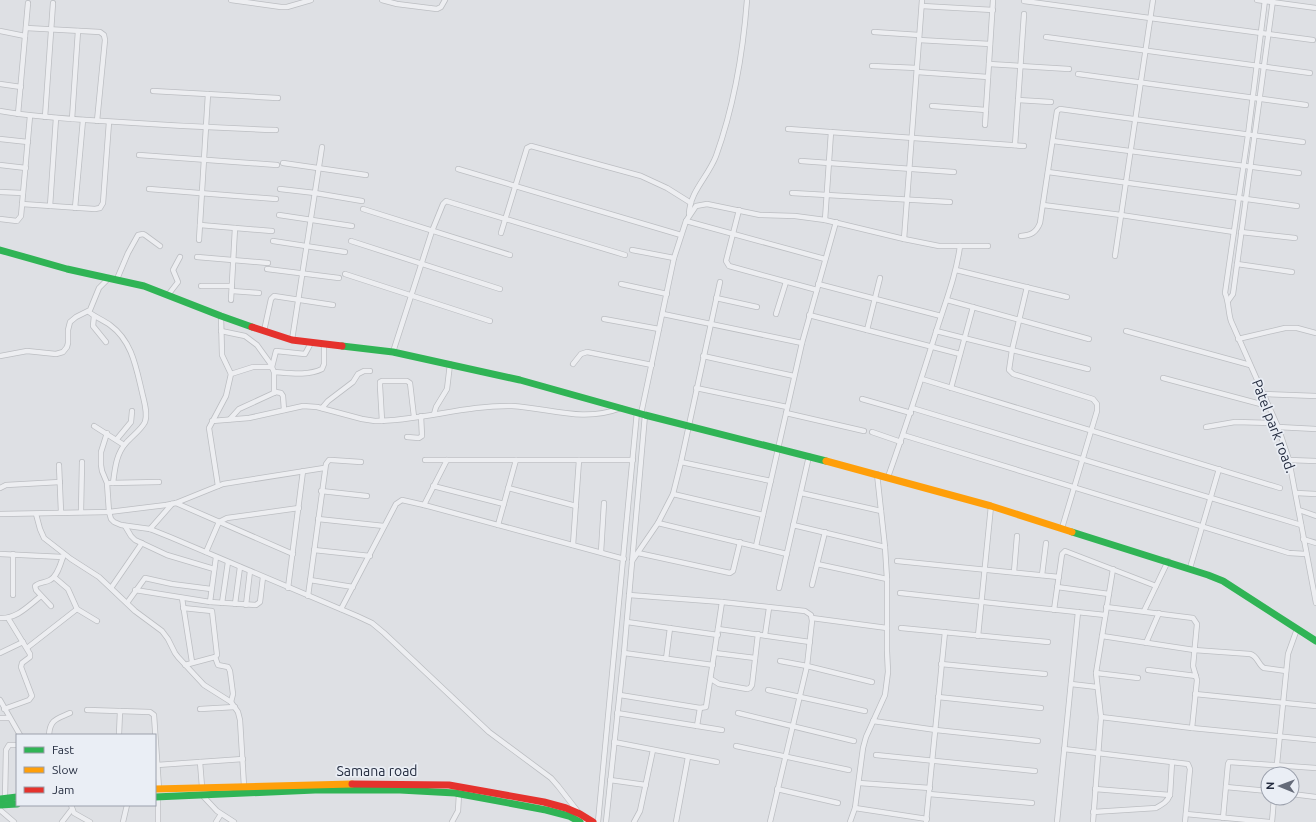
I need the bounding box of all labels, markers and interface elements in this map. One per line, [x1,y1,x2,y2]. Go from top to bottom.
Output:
street label: Patel park road. [1249,377,1299,475]
legend [16,734,156,806]
text: Fast [52,743,74,756]
text: Slow [52,763,78,776]
street label: Samana road [336,763,418,779]
north arrow [1260,766,1300,806]
text: N [1264,782,1276,790]
text: Jam [52,783,74,796]

